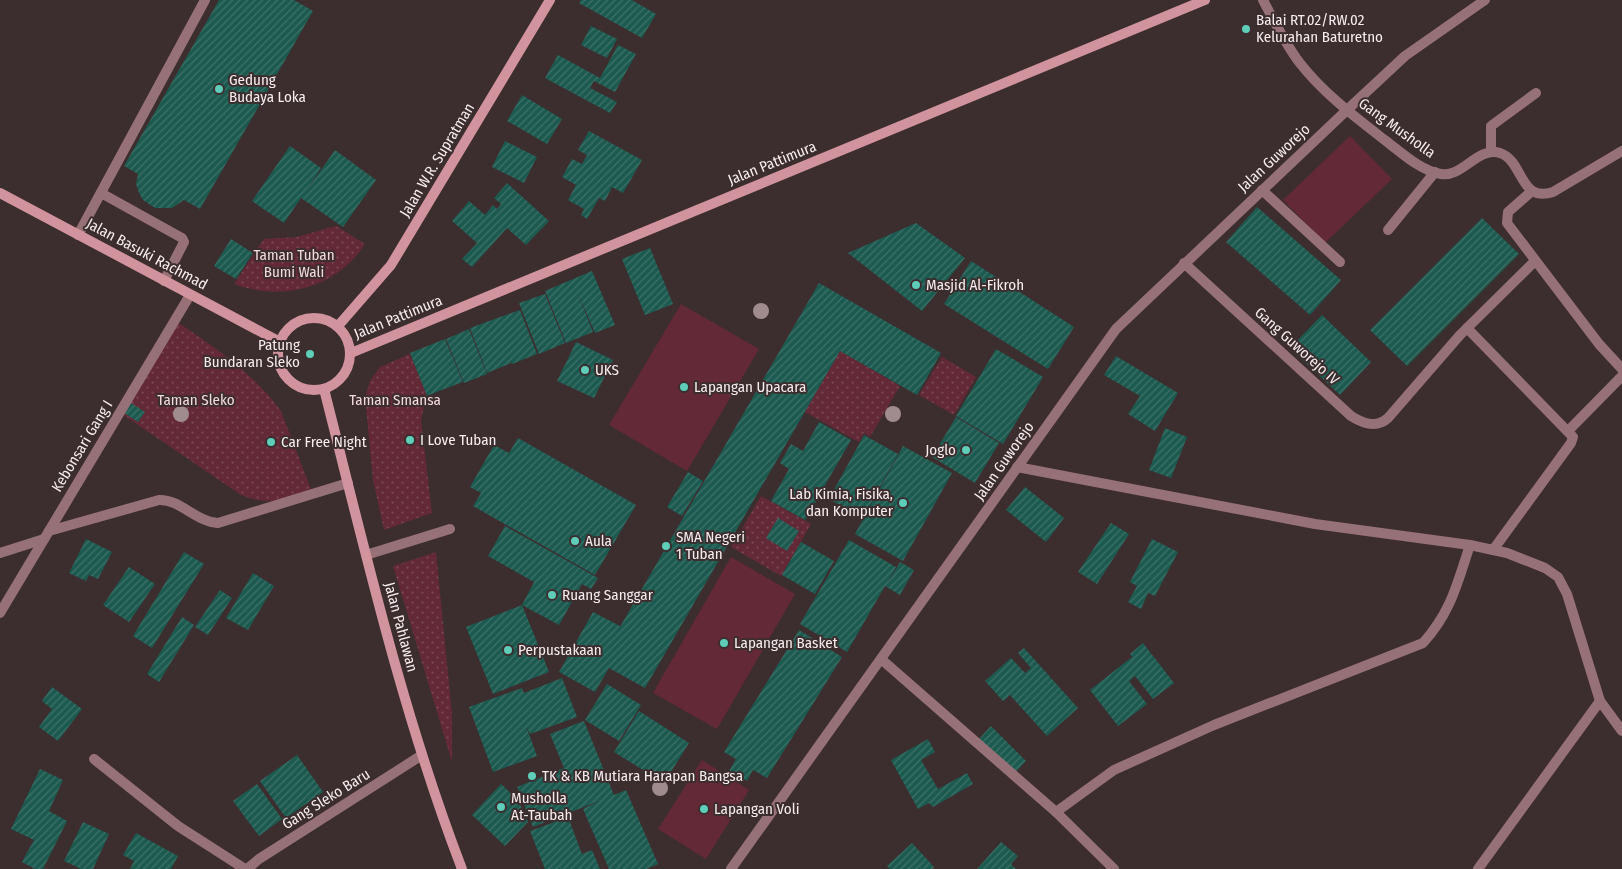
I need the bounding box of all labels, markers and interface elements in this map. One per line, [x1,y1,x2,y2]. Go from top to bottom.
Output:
place label: Balai RT.02/RW.02 Kelurahan Baturetno [1256,11,1383,46]
marker: Balai RT.02/RW.02 Kelurahan Baturetno [1240,23,1252,35]
place label: Gedung Budaya Loka [229,71,306,106]
marker: Gedung Budaya Loka [213,83,225,95]
street label: Gang Musholla [1355,94,1439,162]
street label: Jalan W.R. Supratman [396,100,478,220]
street label: Jalan Guworejo [1234,120,1314,196]
street label: Jalan Pattimura [725,137,819,189]
street label: Jalan Basuki Rachmad [83,214,211,294]
park label: Taman Tuban Bumi Wali [253,246,335,281]
place label: Masjid Al-Fikroh [926,276,1024,294]
marker: Masjid Al-Fikroh [910,279,922,291]
street label: Jalan Pattimura [351,291,445,343]
street label: Gang Guworejo IV [1251,303,1343,389]
place label: Patung Bundaran Sleko [204,336,300,371]
marker: Patung Bundaran Sleko [304,348,316,360]
place label: UKS [595,361,619,379]
marker: UKS [579,364,591,376]
place label: Lapangan Upacara [694,378,806,396]
marker: Lapangan Upacara [678,381,690,393]
park label: Taman Sleko [157,391,235,409]
park label: Taman Smansa [349,391,441,409]
street label: Kebonsari Gang I [48,397,116,495]
street label: Jalan Guworejo [970,418,1038,504]
place label: I Love Tuban [420,431,496,449]
place label: Car Free Night [281,433,367,451]
marker: I Love Tuban [404,434,416,446]
marker: Car Free Night [265,436,277,448]
place label: Joglo [925,441,956,459]
marker: Joglo [960,444,972,456]
place label: Lab Kimia, Fisika, dan Komputer [789,485,894,520]
marker: Lab Kimia, Fisika, dan Komputer [897,497,909,509]
place label: SMA Negeri 1 Tuban [676,528,745,563]
place label: Aula [585,532,612,550]
marker: Aula [569,535,581,547]
marker: SMA Negeri 1 Tuban [660,540,672,552]
street label: Jalan Pahlawan [380,580,422,674]
place label: Ruang Sanggar [562,586,654,604]
marker: Ruang Sanggar [546,589,558,601]
place label: Lapangan Basket [734,634,838,652]
marker: Lapangan Basket [718,637,730,649]
place label: Perpustakaan [518,641,602,659]
marker: Perpustakaan [502,644,514,656]
street label: Gang Sleko Baru [279,765,373,833]
place label: TK & KB Mutiara Harapan Bangsa [542,767,743,785]
marker: TK & KB Mutiara Harapan Bangsa [526,770,538,782]
place label: Musholla At-Taubah [511,789,572,824]
place label: Lapangan Voli [714,800,799,818]
marker: Musholla At-Taubah [495,801,507,813]
marker: Lapangan Voli [698,803,710,815]

